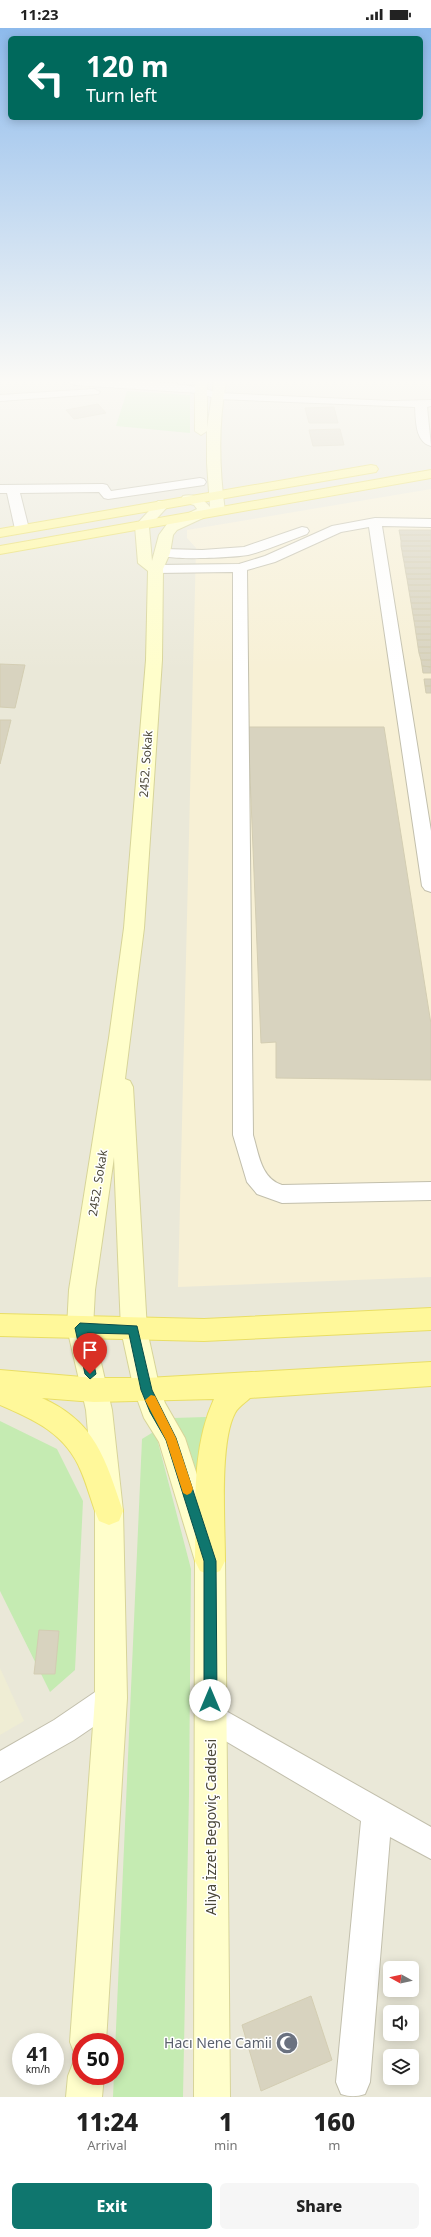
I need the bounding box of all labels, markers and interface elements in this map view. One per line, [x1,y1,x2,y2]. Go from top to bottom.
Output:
text: 11:23 [20,4,59,24]
text: 120 m [86,47,169,85]
icon: left [20,52,72,104]
text: Turn left [86,83,157,107]
street label: 2452. Sokak [135,729,156,798]
street label: 2452. Sokak [84,1148,111,1217]
pin [73,1333,107,1374]
icon: arrive [79,1339,101,1361]
position arrow [189,1679,231,1721]
street label: Aliya İzzet Begoviç Caddesi [201,1739,220,1915]
north arrow [383,1961,419,1997]
map controls [383,1961,419,2085]
button: sound [383,2005,419,2041]
mosque icon: Hacı Nene Camii [274,2030,300,2056]
speed limit sign: 50 [72,2033,124,2085]
place label: Hacı Nene Camii [164,2033,272,2052]
text: 41 [27,2040,49,2067]
button: layers [383,2049,419,2085]
text: km/h [26,2062,50,2076]
text: 11:24 [76,2105,138,2138]
text: 1 [219,2105,233,2138]
text: 160 [314,2105,355,2138]
text: Arrival [87,2136,127,2154]
text: min [214,2136,238,2154]
text: m [328,2136,340,2154]
button: Exit [12,2183,212,2229]
button: Share [220,2183,419,2229]

